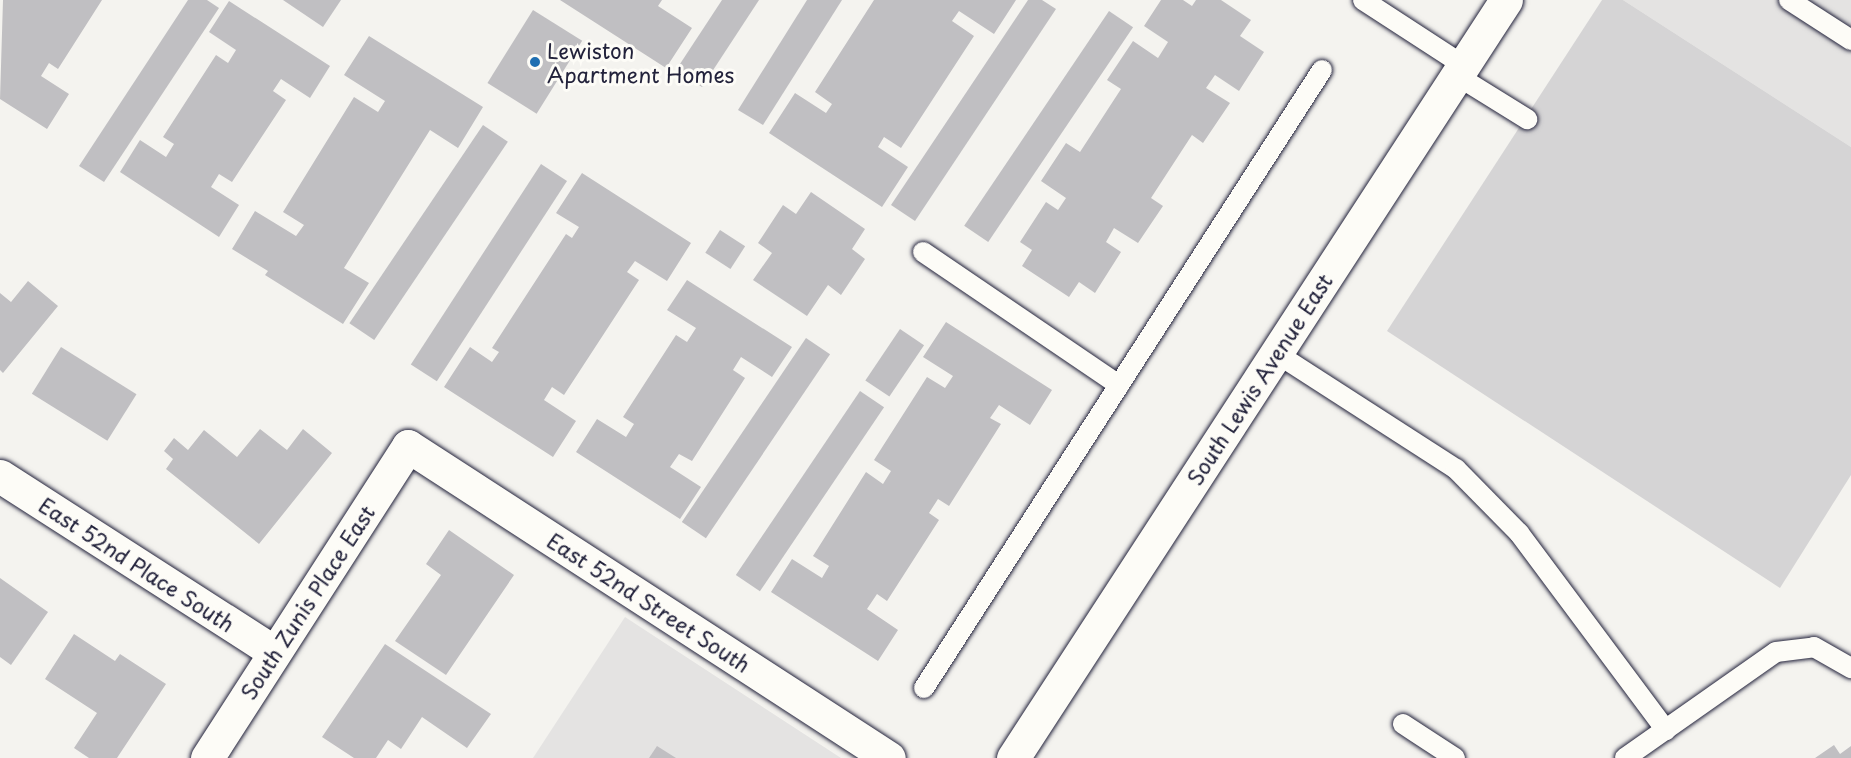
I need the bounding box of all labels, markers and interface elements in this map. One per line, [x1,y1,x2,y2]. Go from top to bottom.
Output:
place label: Lewiston Apartment Homes [547,37,734,87]
marker: Lewiston Apartment Homes [528,55,542,69]
street label: South Lewis Avenue East [1181,268,1337,490]
street label: East 52nd Place South [34,491,240,637]
street label: South Zunis Place East [234,499,380,705]
street label: East 52nd Street South [543,527,755,677]

